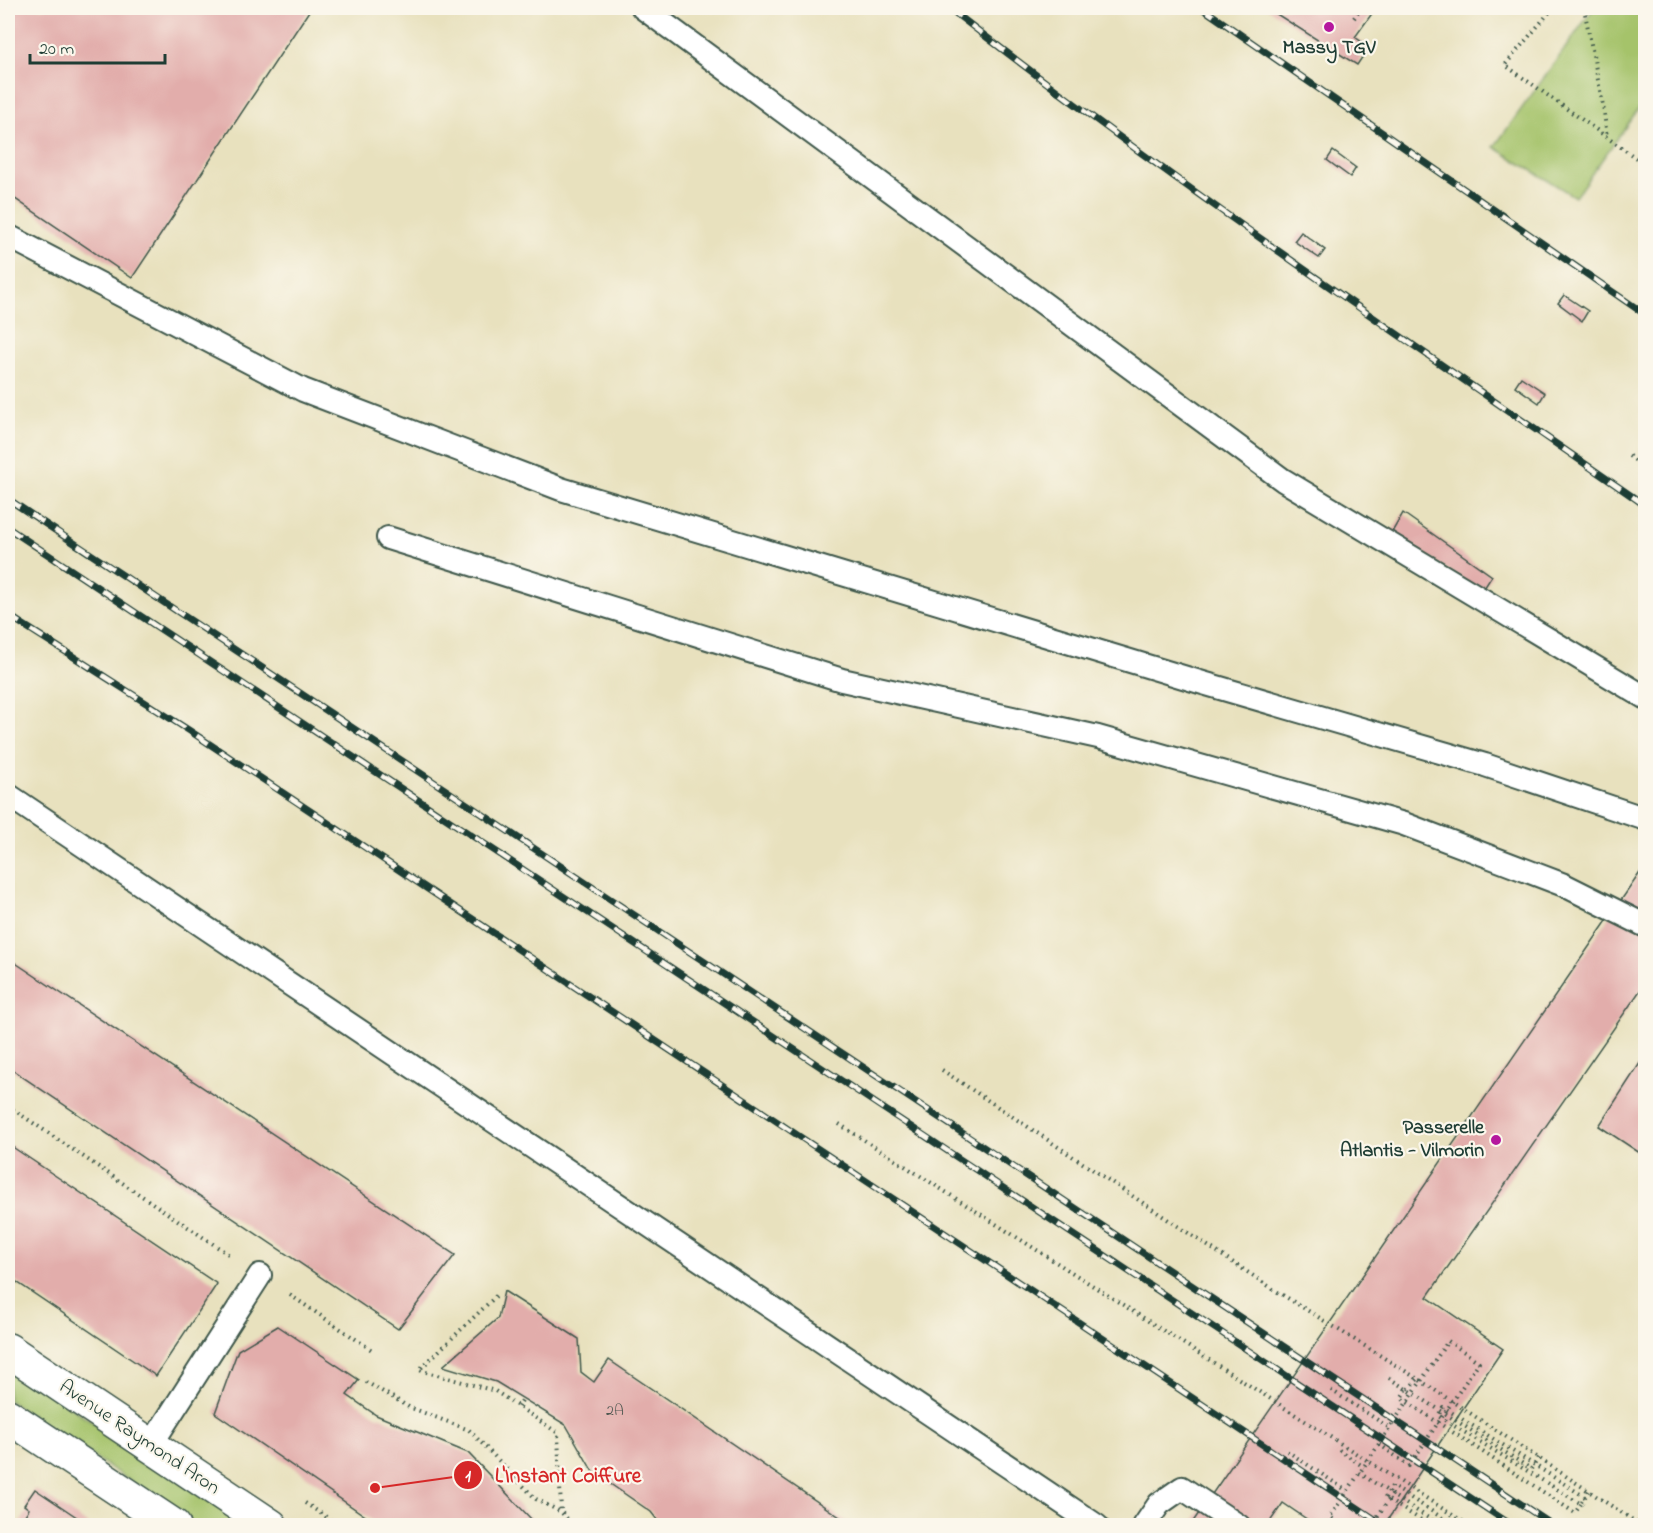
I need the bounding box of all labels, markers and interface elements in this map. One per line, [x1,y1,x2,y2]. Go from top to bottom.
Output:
marker: Massy TGV [1322,20,1336,34]
scale bar [30,27,165,65]
place label: Massy TGV [1283,34,1376,64]
text: 20 m [39,37,74,63]
place label: Passerelle Atlantis - Vilmorin [1340,1114,1485,1166]
marker: Passerelle Atlantis - Vilmorin [1489,1133,1503,1147]
street label: Avenue Raymond Aron [53,1373,225,1503]
house number: 2A [606,1399,624,1423]
callout: L'Instant Coiffure [453,1455,653,1494]
text: L'Instant Coiffure [495,1462,642,1492]
text: 1 [465,1464,471,1490]

